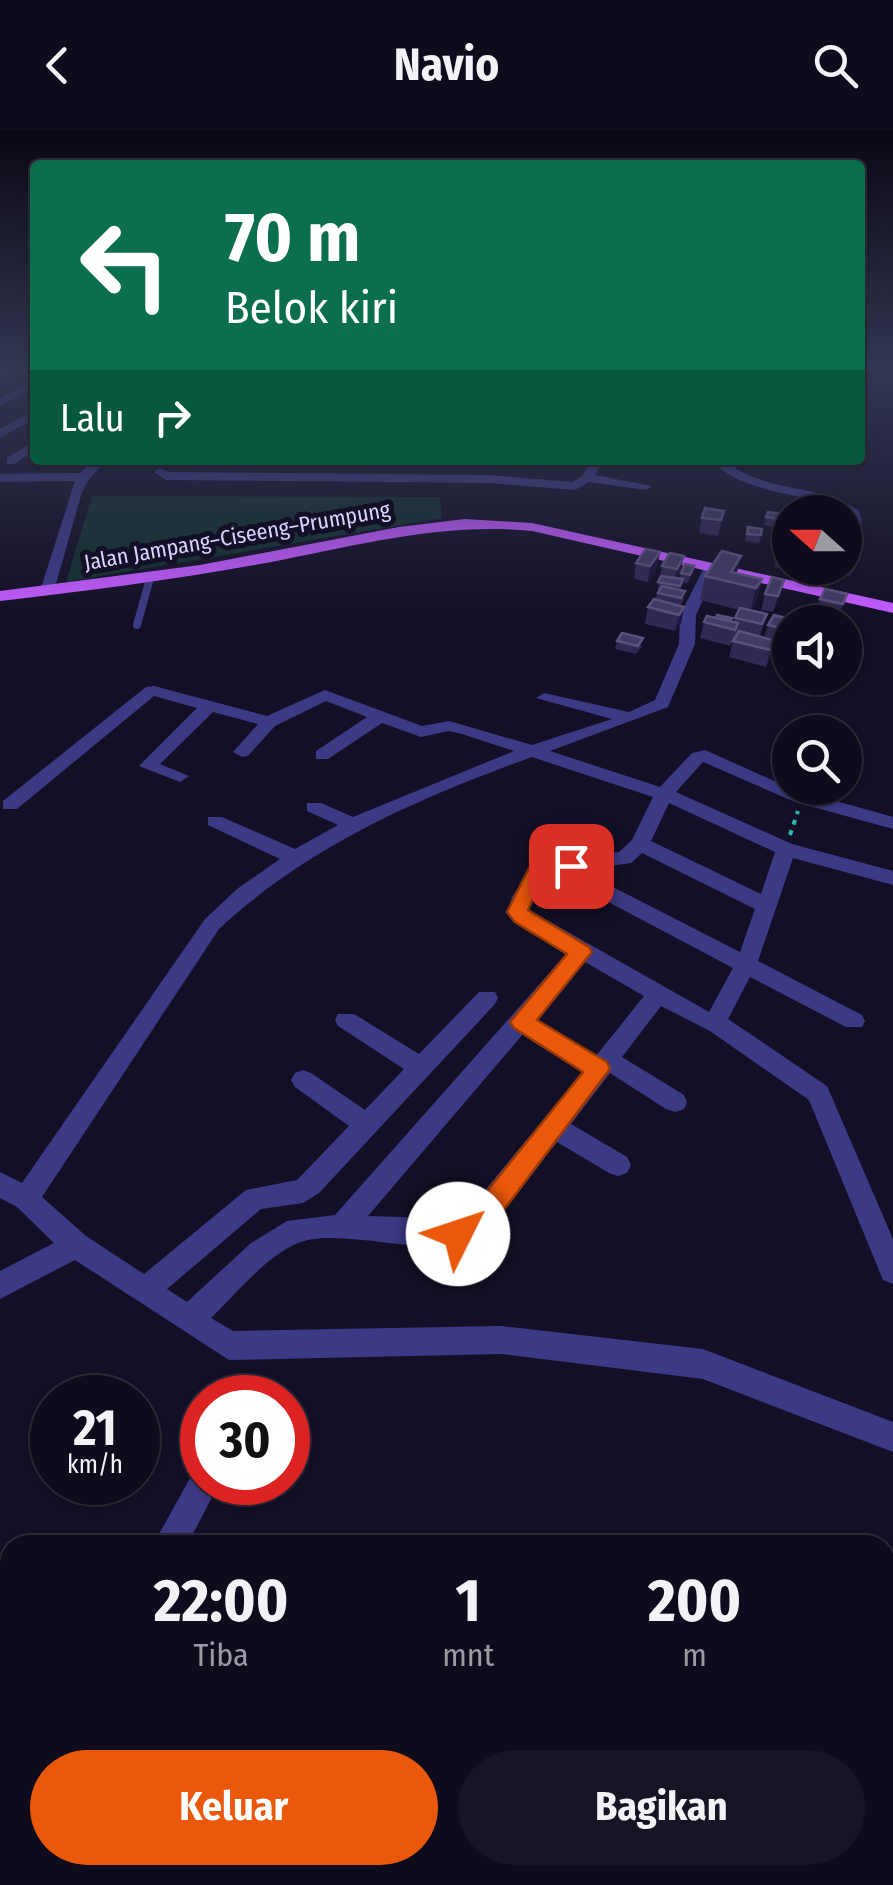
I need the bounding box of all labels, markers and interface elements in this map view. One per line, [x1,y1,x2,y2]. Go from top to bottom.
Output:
icon: back [30,38,85,93]
text: Navio [394,38,499,92]
icon: search [808,38,863,93]
text: 70 m [225,196,360,280]
icon: left [60,200,190,330]
text: Belok kiri [225,281,398,335]
icon: right [145,390,200,445]
text: Lalu [60,395,125,441]
north arrow [772,495,862,585]
map controls [772,495,862,805]
street label: Jalan Jampang–Ciseeng–Prumpung [82,496,393,576]
button: sound [772,605,862,695]
button: search [772,715,862,805]
pin [529,824,614,909]
icon: arrive [544,839,599,894]
position arrow [406,1182,510,1286]
speed limit sign: 30 [180,1375,310,1505]
text: 21 [73,1398,117,1458]
text: km/h [67,1450,123,1480]
text: 22:00 [154,1565,289,1637]
text: 1 [456,1565,481,1637]
text: 200 [648,1565,741,1637]
text: Tiba [193,1636,249,1674]
text: mnt [442,1636,494,1674]
text: m [682,1636,707,1674]
button: Keluar [30,1750,438,1865]
button: Bagikan [458,1750,865,1865]

